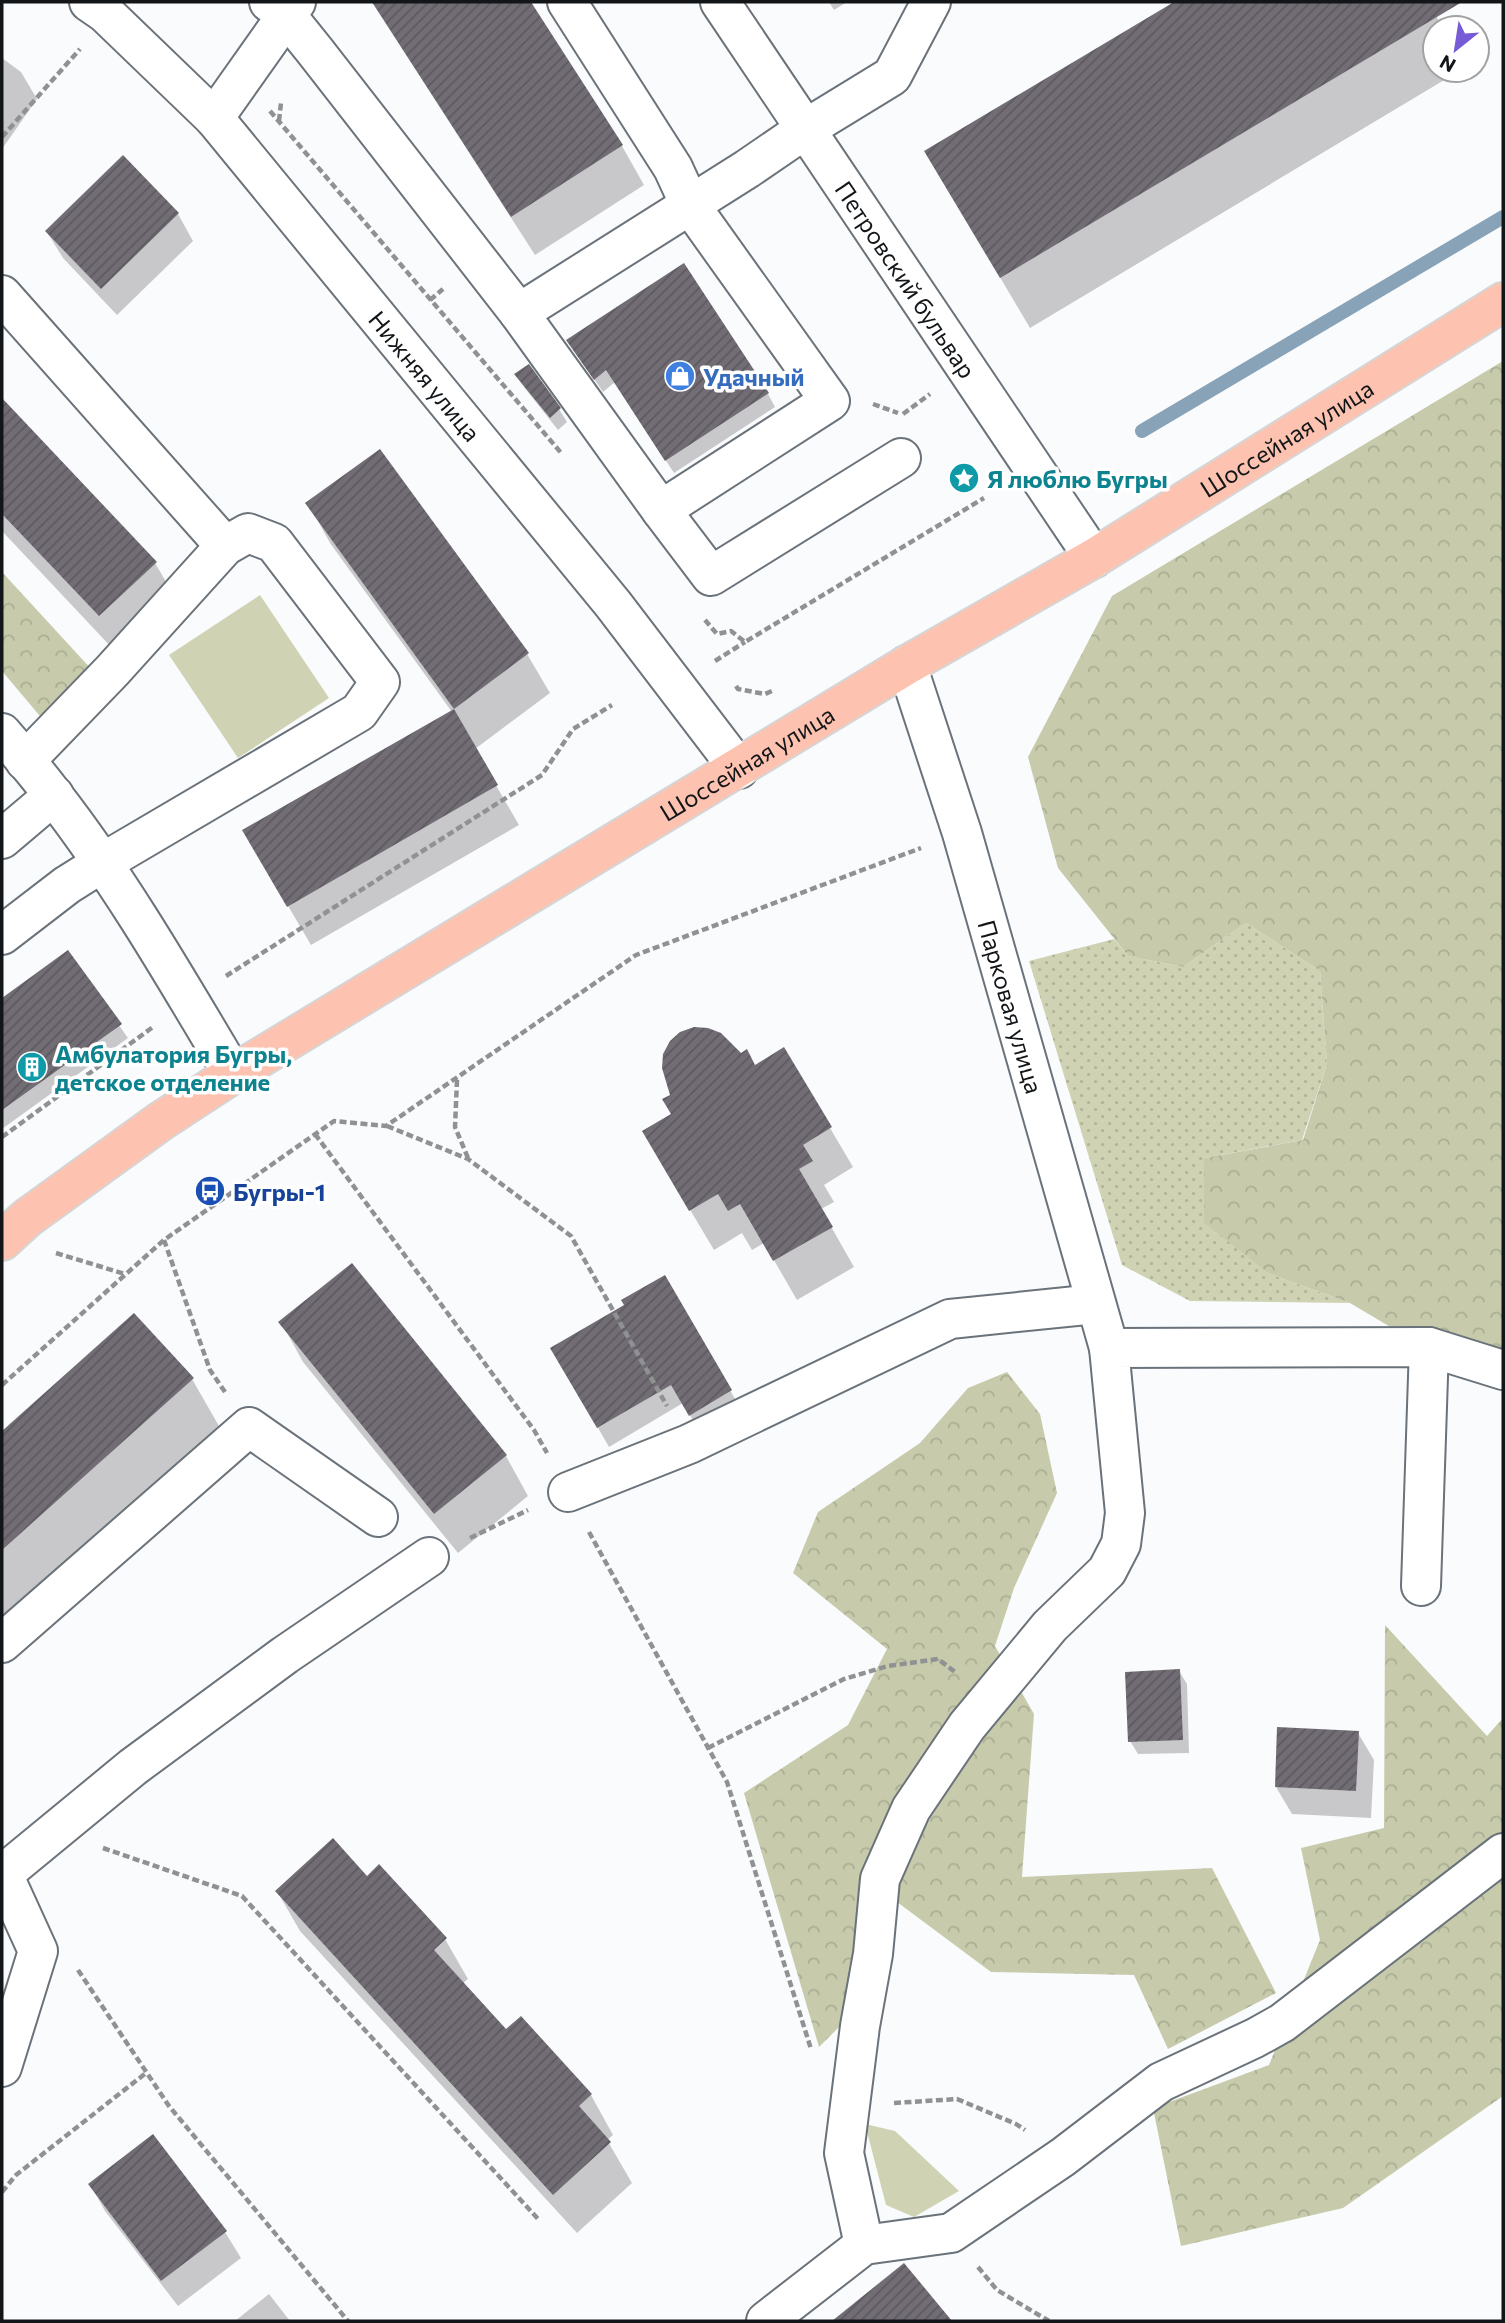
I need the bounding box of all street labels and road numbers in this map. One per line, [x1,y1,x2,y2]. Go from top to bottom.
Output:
street label: Петровский бульвар [830,175,983,383]
street label: Нижняя улица [363,305,487,447]
street label: Шоссейная улица [1194,373,1378,503]
street label: Шоссейная улица [654,698,839,826]
street label: Парковая улица [973,916,1050,1096]

